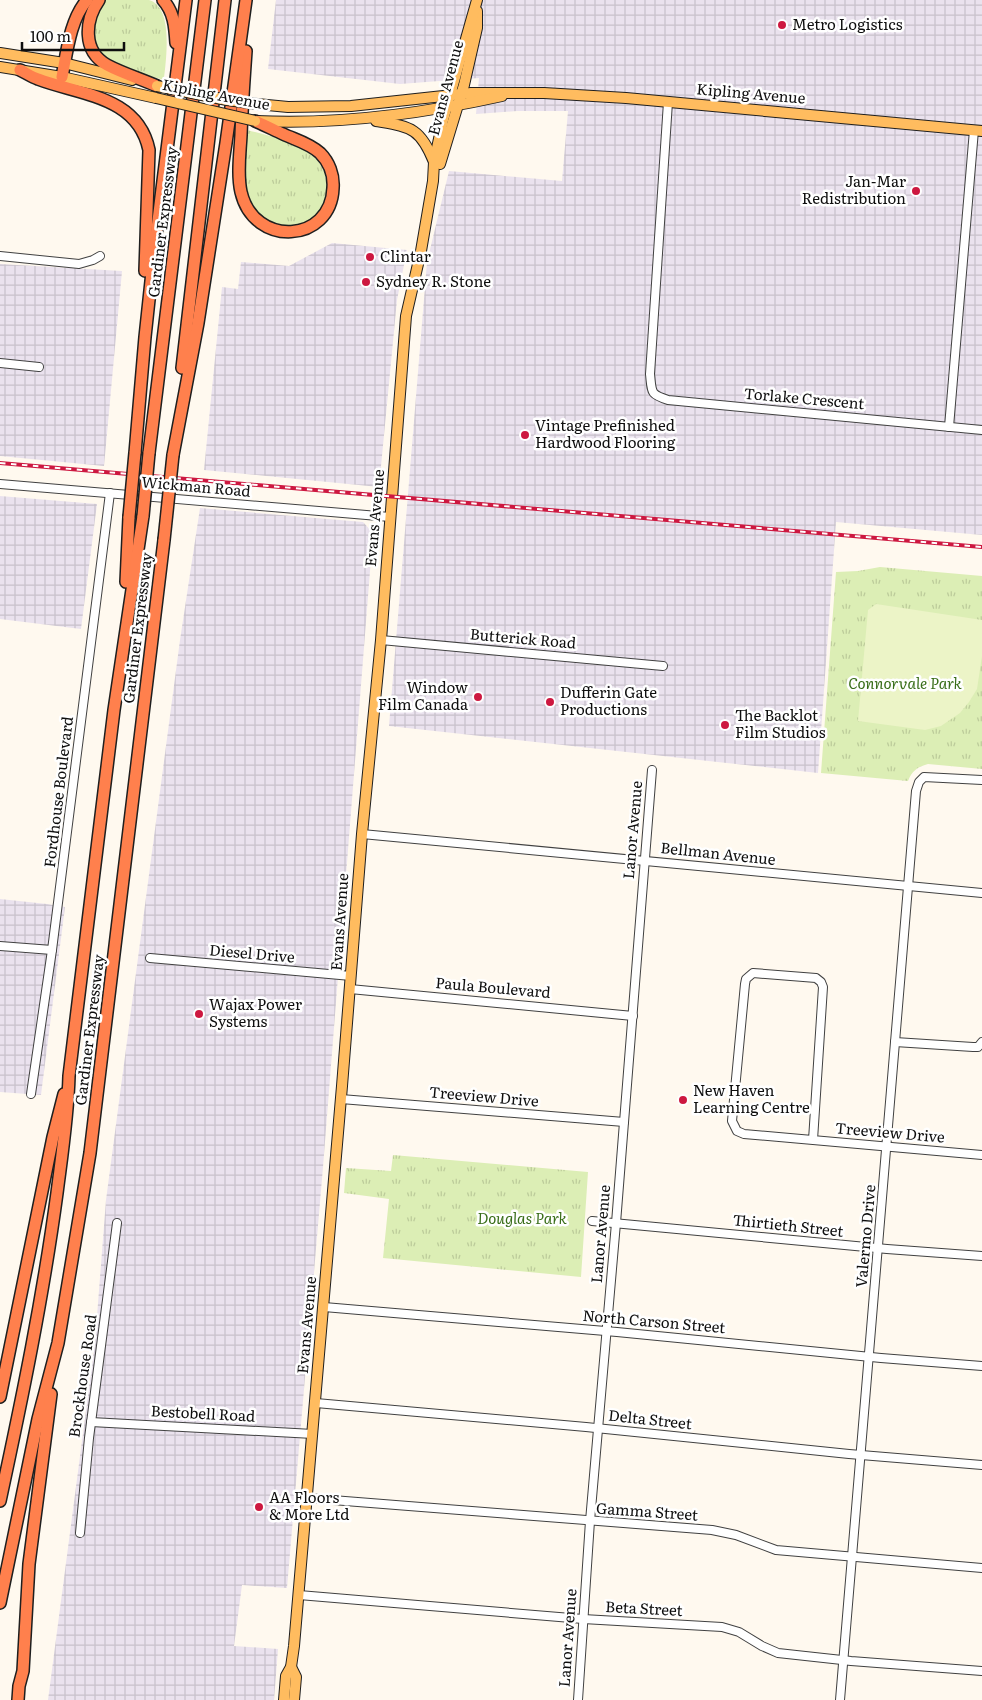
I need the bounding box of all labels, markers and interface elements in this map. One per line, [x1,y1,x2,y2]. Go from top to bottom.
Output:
place label: Metro Logistics [792,12,903,35]
marker: Metro Logistics [776,19,788,31]
scale bar [22,20,125,52]
text: 100 m [30,24,71,47]
street label: Evans Avenue [421,37,468,138]
street label: Kipling Avenue [160,72,272,115]
street label: Kipling Avenue [696,76,807,109]
street label: Gardiner Expressway [141,145,182,299]
place label: Jan-Mar Redistribution [802,169,906,209]
marker: Jan-Mar Redistribution [910,185,922,197]
place label: Clintar [380,244,431,267]
marker: Clintar [364,251,376,263]
place label: Sydney R. Stone [376,269,491,292]
marker: Sydney R. Stone [360,276,372,288]
street label: Torlake Crescent [743,381,865,414]
place label: Vintage Prefinished Hardwood Flooring [535,413,676,453]
marker: Vintage Prefinished Hardwood Flooring [519,429,531,441]
street label: Evans Avenue [358,468,389,568]
street label: Wickman Road [141,469,252,502]
street label: Gardiner Expressway [116,551,157,705]
street label: Butterick Road [469,621,577,654]
park label: Connorvale Park [848,671,963,694]
place label: Window Film Canada [378,675,469,715]
place label: Dufferin Gate Productions [560,680,657,720]
marker: Window Film Canada [472,691,484,703]
marker: Dufferin Gate Productions [544,696,556,708]
place label: The Backlot Film Studios [735,703,826,743]
street label: Fordhouse Boulevard [37,715,78,869]
marker: The Backlot Film Studios [719,719,731,731]
street label: Lanor Avenue [616,779,647,880]
street label: Bellman Avenue [660,835,777,870]
street label: Evans Avenue [324,872,353,972]
street label: Diesel Drive [208,937,296,968]
street label: Gardiner Expressway [68,953,109,1107]
street label: Paula Boulevard [435,970,552,1003]
place label: Wajax Power Systems [209,992,302,1032]
marker: Wajax Power Systems [193,1008,205,1020]
place label: New Haven Learning Centre [693,1078,810,1118]
street label: Treeview Drive [428,1079,540,1112]
marker: New Haven Learning Centre [677,1094,689,1106]
street label: Treeview Drive [834,1115,946,1148]
street label: Lanor Avenue [584,1183,615,1284]
street label: Valermo Drive [849,1183,880,1288]
park label: Douglas Park [477,1206,568,1229]
street label: Thirtieth Street [732,1207,845,1242]
street label: Evans Avenue [290,1275,321,1375]
street label: North Carson Street [582,1303,726,1338]
street label: Brockhouse Road [61,1313,102,1439]
street label: Bestobell Road [150,1398,256,1427]
street label: Delta Street [607,1403,693,1434]
place label: AA Floors & More Ltd [269,1485,350,1525]
street label: Gamma Street [595,1495,699,1526]
marker: AA Floors & More Ltd [253,1501,265,1513]
street label: Lanor Avenue [552,1588,581,1688]
street label: Beta Street [605,1594,683,1621]

